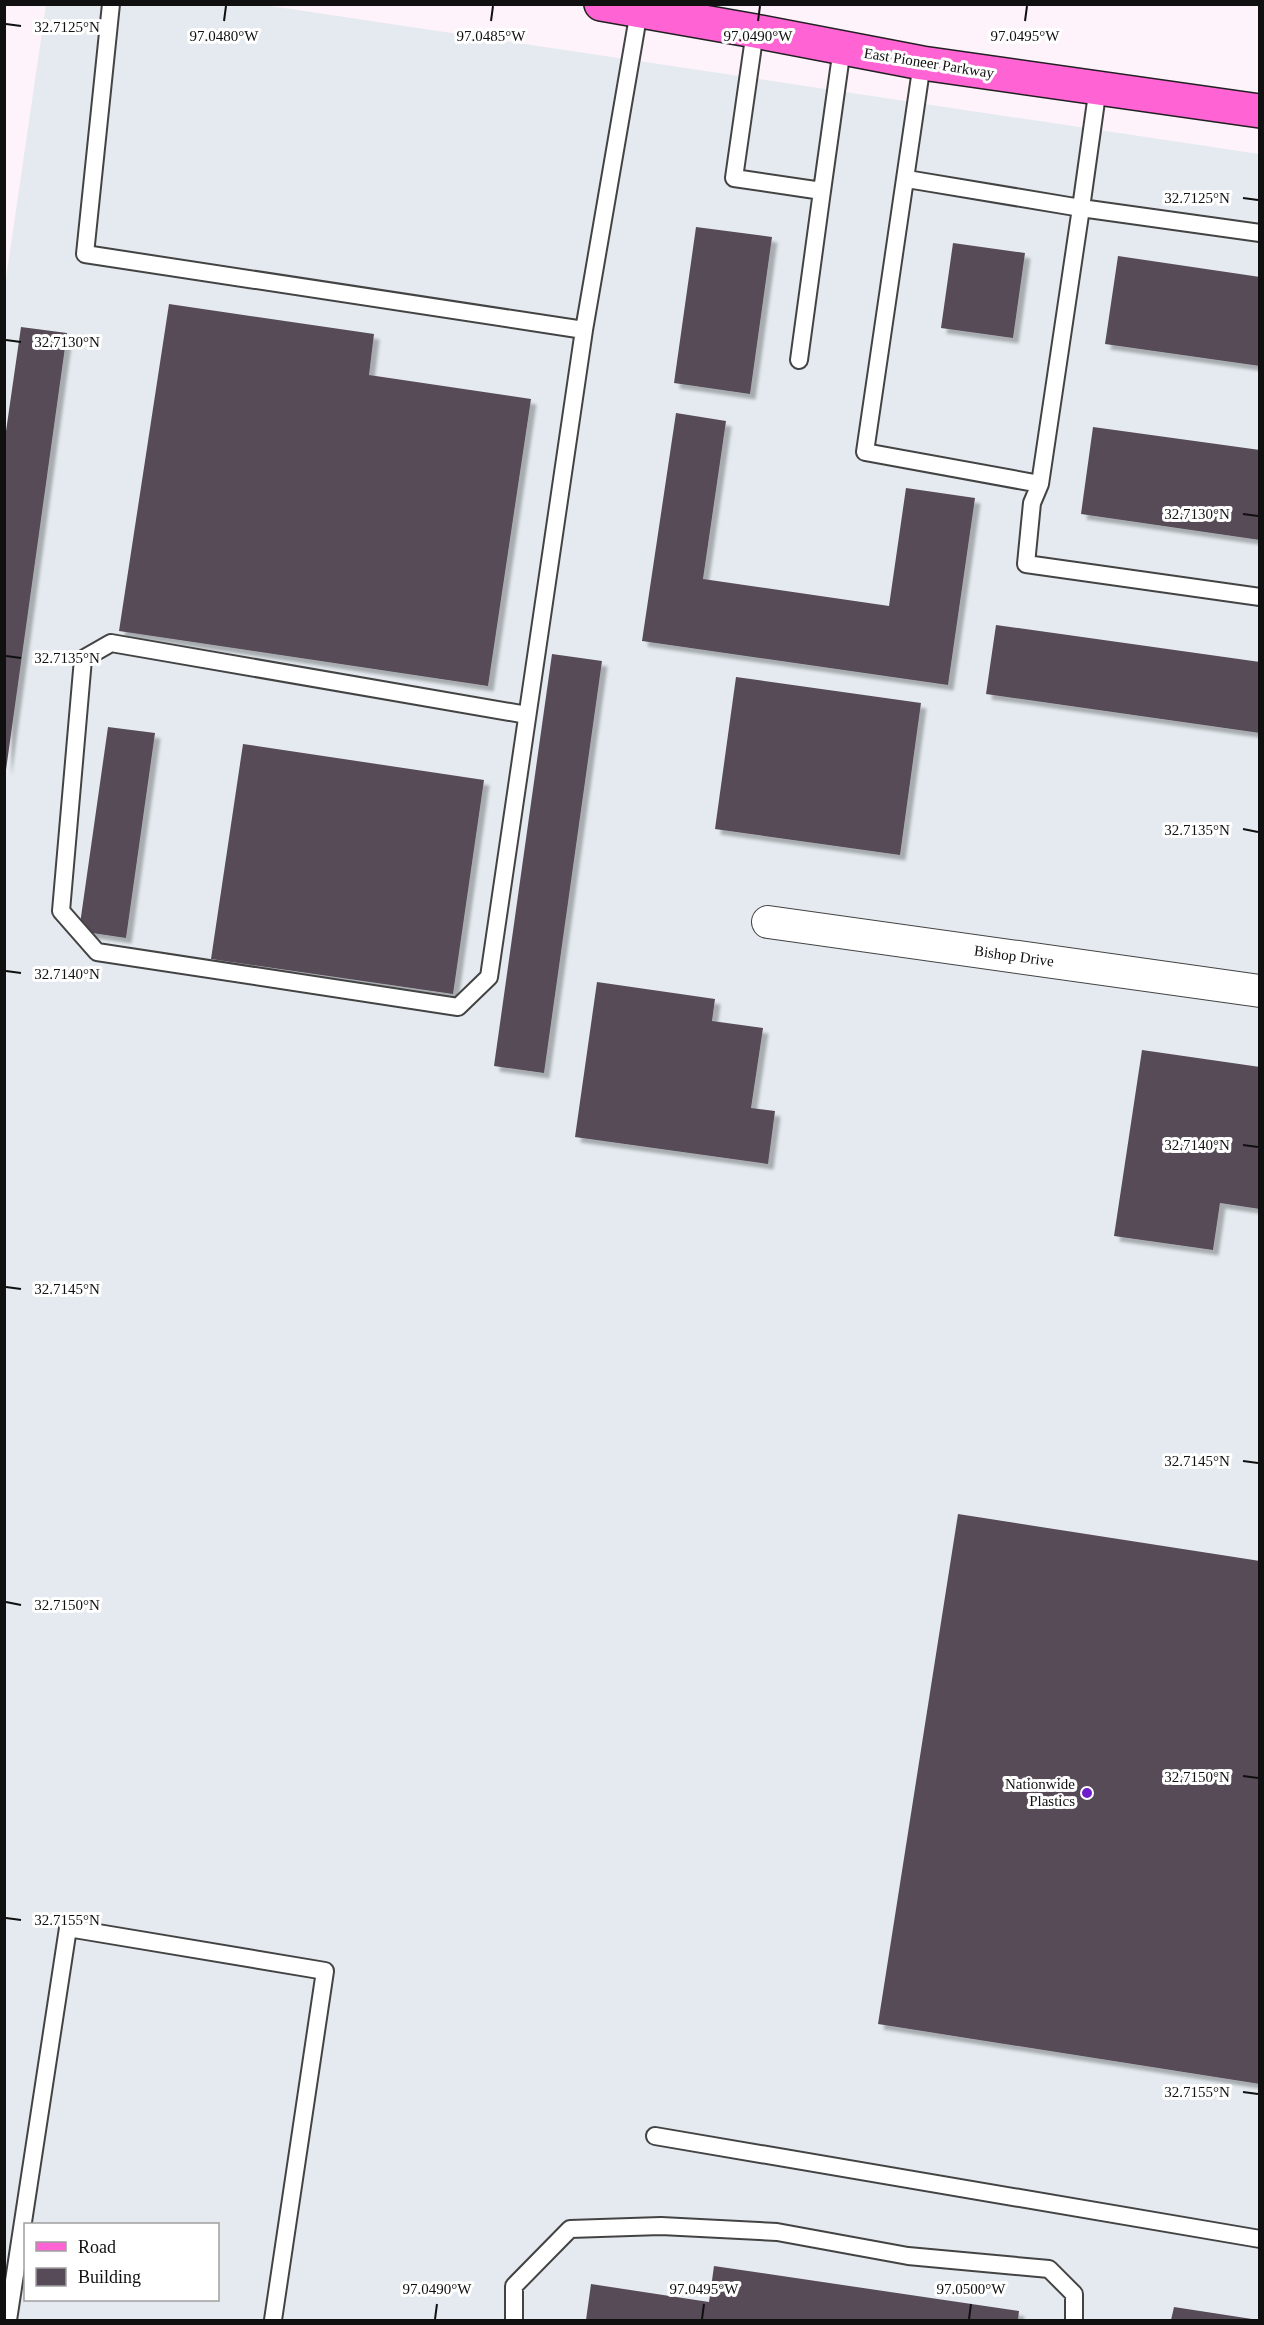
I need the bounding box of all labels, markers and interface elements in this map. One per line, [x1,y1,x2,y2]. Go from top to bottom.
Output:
text: 32.7125°N [34,19,100,35]
text: 97.0480°W [190,28,259,44]
text: 97.0485°W [457,28,526,44]
text: 97.0490°W [724,28,793,44]
text: 97.0495°W [991,28,1060,44]
street label: East Pioneer Parkway [863,45,996,81]
text: 32.7125°N [1164,190,1230,206]
text: 32.7130°N [34,334,100,350]
text: 32.7130°N [1164,506,1230,522]
text: 32.7135°N [34,650,100,666]
text: 32.7135°N [1164,822,1230,838]
street label: Bishop Drive [973,942,1055,970]
text: 32.7140°N [34,966,100,982]
text: 32.7140°N [1164,1137,1230,1153]
text: 32.7145°N [34,1281,100,1297]
text: 32.7145°N [1164,1453,1230,1469]
text: 32.7150°N [34,1597,100,1613]
text: 32.7150°N [1164,1769,1230,1785]
place label: Nationwide Plastics [1005,1776,1075,1809]
marker: Nationwide Plastics [1080,1786,1094,1800]
text: 32.7155°N [34,1912,100,1928]
text: 32.7155°N [1164,2084,1230,2100]
legend [24,2223,219,2301]
text: Road [78,2237,116,2257]
text: Building [78,2267,141,2287]
text: 97.0490°W [403,2281,472,2297]
text: 97.0495°W [670,2281,739,2297]
text: 97.0500°W [937,2281,1006,2297]

